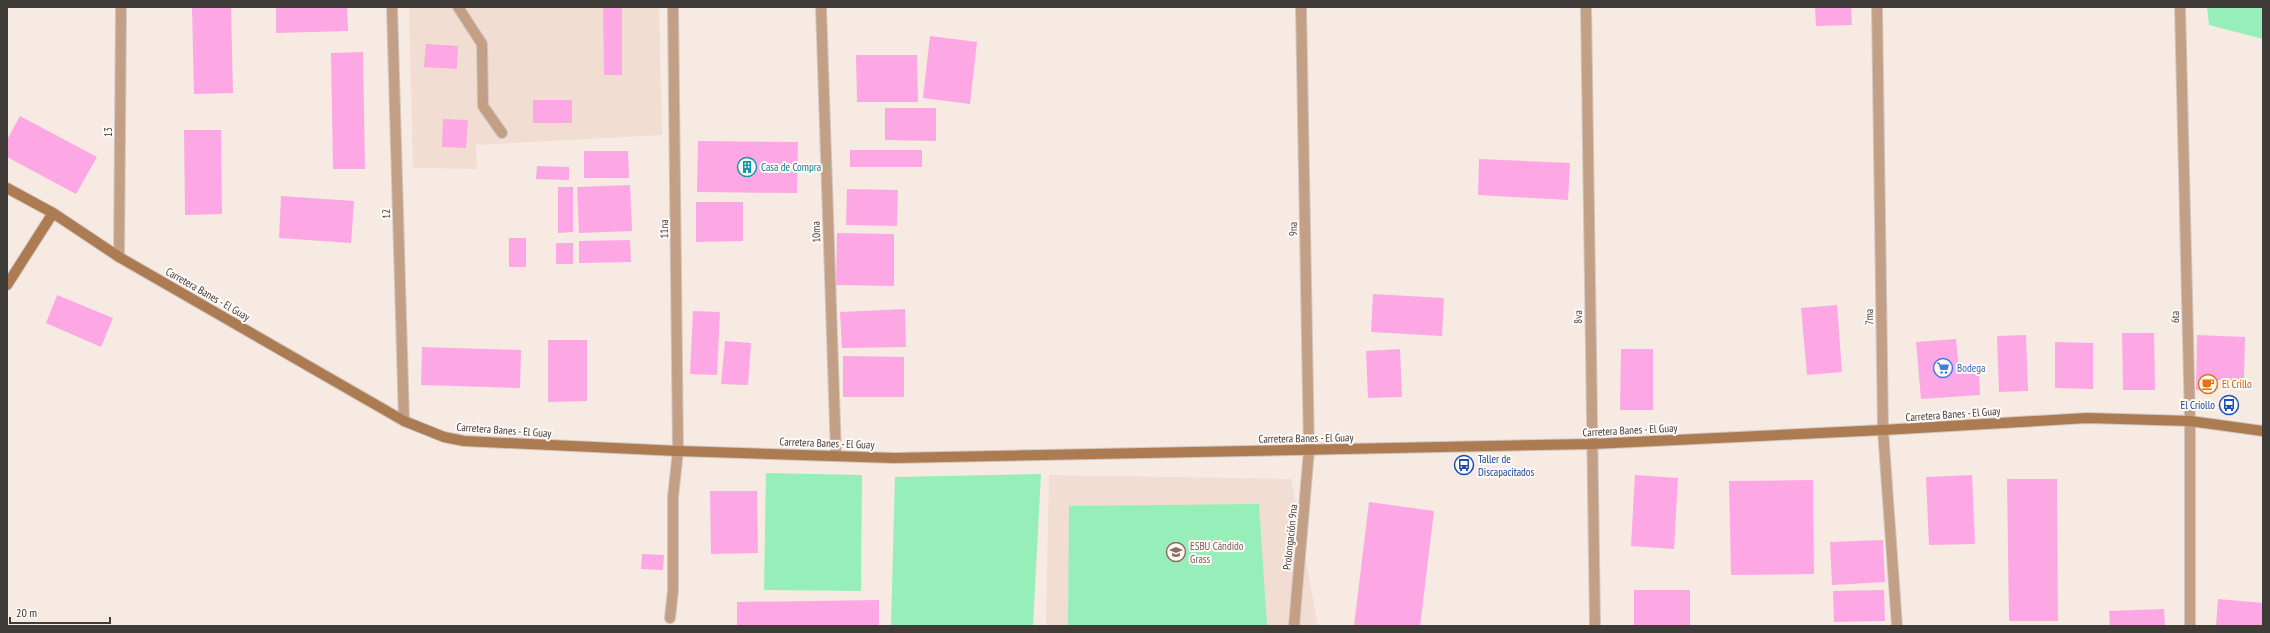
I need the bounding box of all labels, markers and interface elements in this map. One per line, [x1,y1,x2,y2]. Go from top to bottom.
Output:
street label: 13 [101,127,115,137]
building icon: Casa de Compra [736,156,758,178]
place label: Casa de Compra [761,160,821,174]
street label: 12 [379,209,393,219]
street label: 11na [657,219,671,239]
street label: 10ma [809,221,823,243]
street label: 9na [1286,222,1300,236]
street label: Carretera Banes - El Guay [163,264,253,324]
street label: 7ma [1862,309,1876,325]
street label: 8va [1571,310,1585,324]
street label: 6ta [2168,311,2182,323]
supermarket icon: Bodega [1932,357,1954,379]
place label: Bodega [1957,361,1985,375]
cafe icon: El Crillo [2197,373,2219,395]
place label: El Crillo [2222,377,2252,391]
bus stop icon: El Criollo [2218,394,2240,416]
place label: El Criollo [2180,398,2215,412]
street label: Carretera Banes - El Guay [1905,404,2002,424]
street label: Carretera Banes - El Guay [456,420,553,440]
street label: Carretera Banes - El Guay [1582,420,1679,439]
street label: Carretera Banes - El Guay [1258,430,1355,446]
street label: Carretera Banes - El Guay [779,434,876,452]
place label: Taller de Discapacitados [1478,452,1535,479]
bus stop icon: Taller de Discapacitados [1453,454,1475,476]
street label: Prolongación 9na [1280,503,1300,571]
place label: ESBU Cándido Grass [1190,539,1244,566]
school or university icon: ESBU Cándido Grass [1165,541,1187,563]
scale bar [10,599,110,625]
text: 20 m [16,605,37,620]

